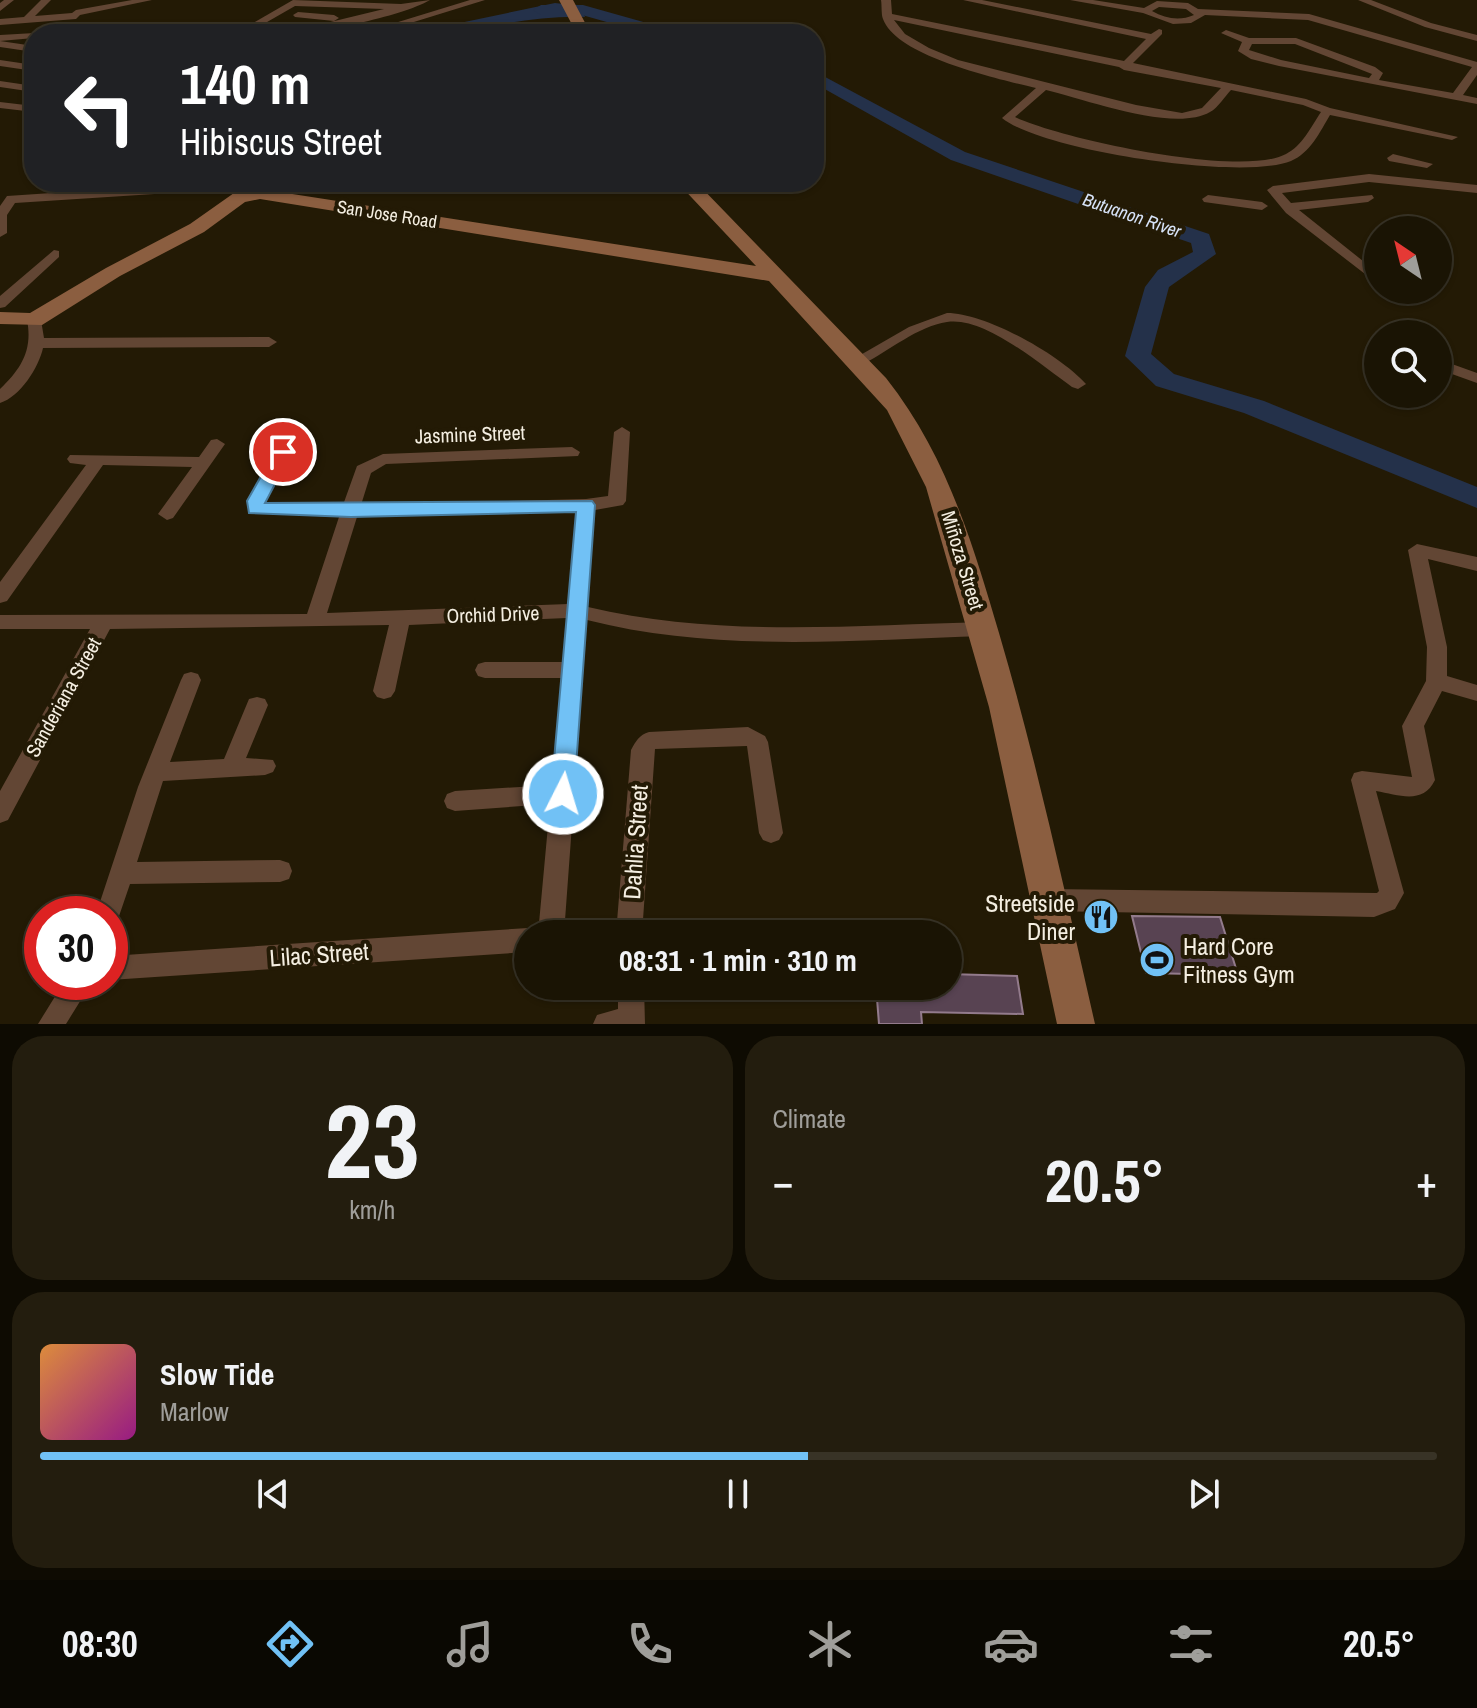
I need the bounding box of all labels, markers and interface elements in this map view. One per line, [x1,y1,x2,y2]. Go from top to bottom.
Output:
text: 140 m [180,46,310,121]
icon: left [48,56,152,160]
text: Hibiscus Street [180,118,382,166]
water label: Butuanon River [1079,186,1186,244]
street label: San Jose Road [335,194,439,234]
north arrow [1364,216,1452,304]
map controls [1364,216,1452,408]
button: search [1364,320,1452,408]
pin [249,418,317,486]
street label: Jasmine Street [414,419,526,449]
icon: arrive [261,430,305,474]
street label: Miñoza Street [935,507,991,613]
street label: Orchid Drive [446,599,540,629]
street label: Sanderiana Street [19,632,107,762]
position arrow [521,752,605,836]
street label: Dahlia Street [615,783,655,900]
place label: Streetside Diner [985,887,1075,947]
speed limit sign: 30 [24,896,128,1000]
restaurant icon: Streetside Diner [1082,898,1120,936]
place label: Hard Core Fitness Gym [1183,930,1295,990]
street label: Lilac Street [268,935,370,973]
text: 08:31 · 1 min · 310 m [619,940,857,980]
sports icon: Hard Core Fitness Gym [1138,941,1176,979]
text: 23 [325,1070,420,1210]
text: Climate [773,1101,846,1136]
text: 20.5° [1045,1140,1165,1221]
text: − [773,1151,794,1211]
text: + [1416,1151,1437,1211]
text: km/h [349,1192,395,1227]
text: Slow Tide [160,1354,274,1394]
text: Marlow [160,1394,229,1429]
icon: previous [251,1472,295,1516]
icon: pause [716,1472,760,1516]
icon: next [1182,1472,1226,1516]
icon: directions [262,1616,318,1672]
icon: music [442,1616,498,1672]
icon: phone [622,1616,678,1672]
icon: climate [802,1616,858,1672]
icon: car [983,1616,1039,1672]
icon: filters [1163,1616,1219,1672]
text: 08:30 [62,1620,138,1668]
text: 20.5° [1343,1620,1415,1668]

